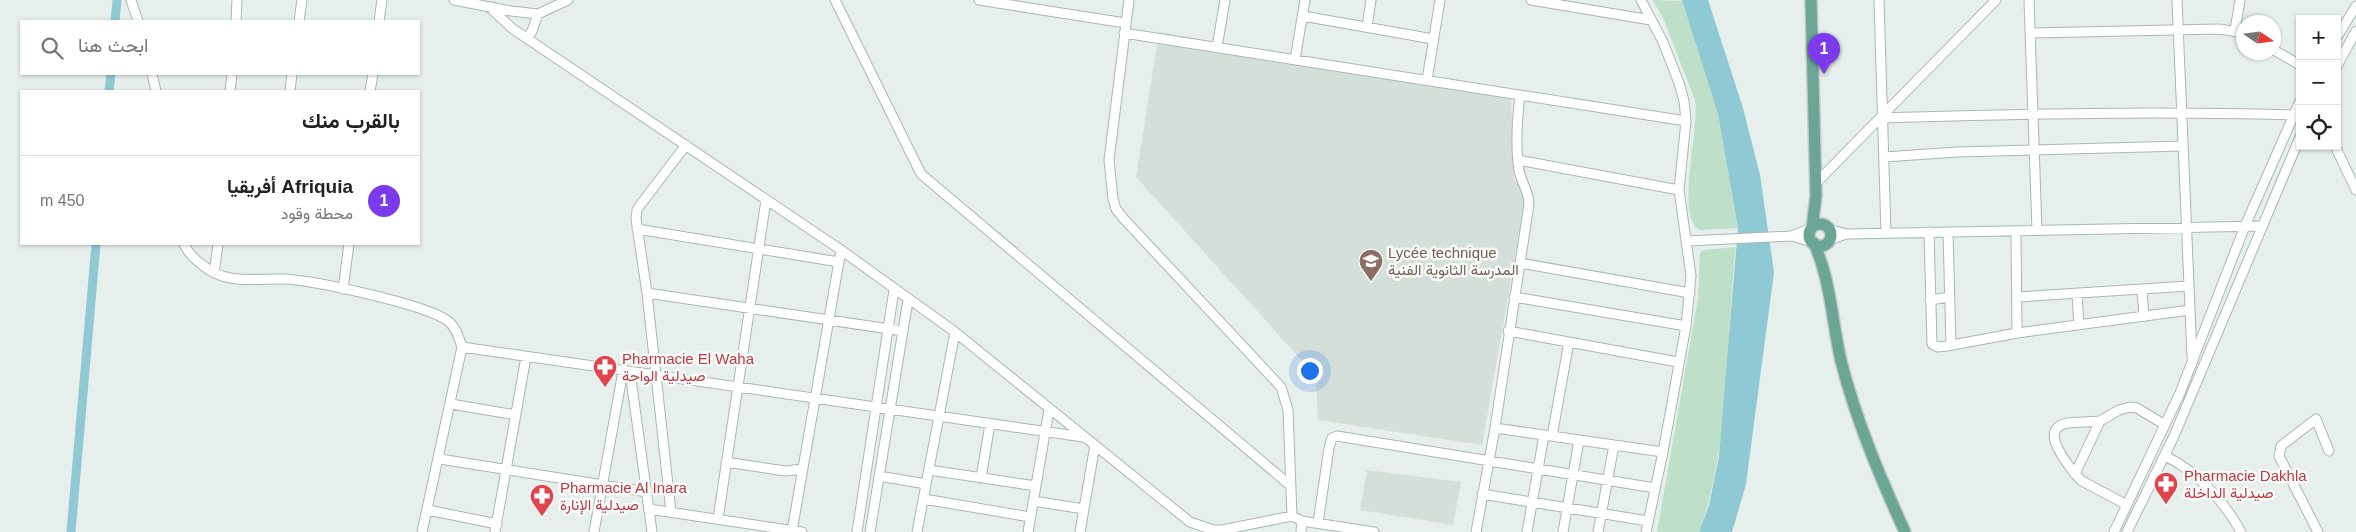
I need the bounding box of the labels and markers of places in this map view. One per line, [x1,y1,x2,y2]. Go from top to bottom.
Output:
pin: 1 [1808,33,1840,74]
place label: Lycée technique المدرسة الثانوية الفنية [1388,244,1519,279]
school or university icon: Lycée technique المدرسة الثانوية الفنية [1358,248,1384,282]
place label: Pharmacie El Waha صيدلية الواحة [622,350,755,385]
pharmacy icon: Pharmacie El Waha صيدلية الواحة [592,354,618,388]
place label: Pharmacie Dakhla صيدلية الداخلة [2184,467,2307,502]
pharmacy icon: Pharmacie Dakhla صيدلية الداخلة [2153,471,2179,505]
place label: Pharmacie Al Inara صيدلية الإنارة [560,479,687,515]
pharmacy icon: Pharmacie Al Inara صيدلية الإنارة [529,483,555,517]

